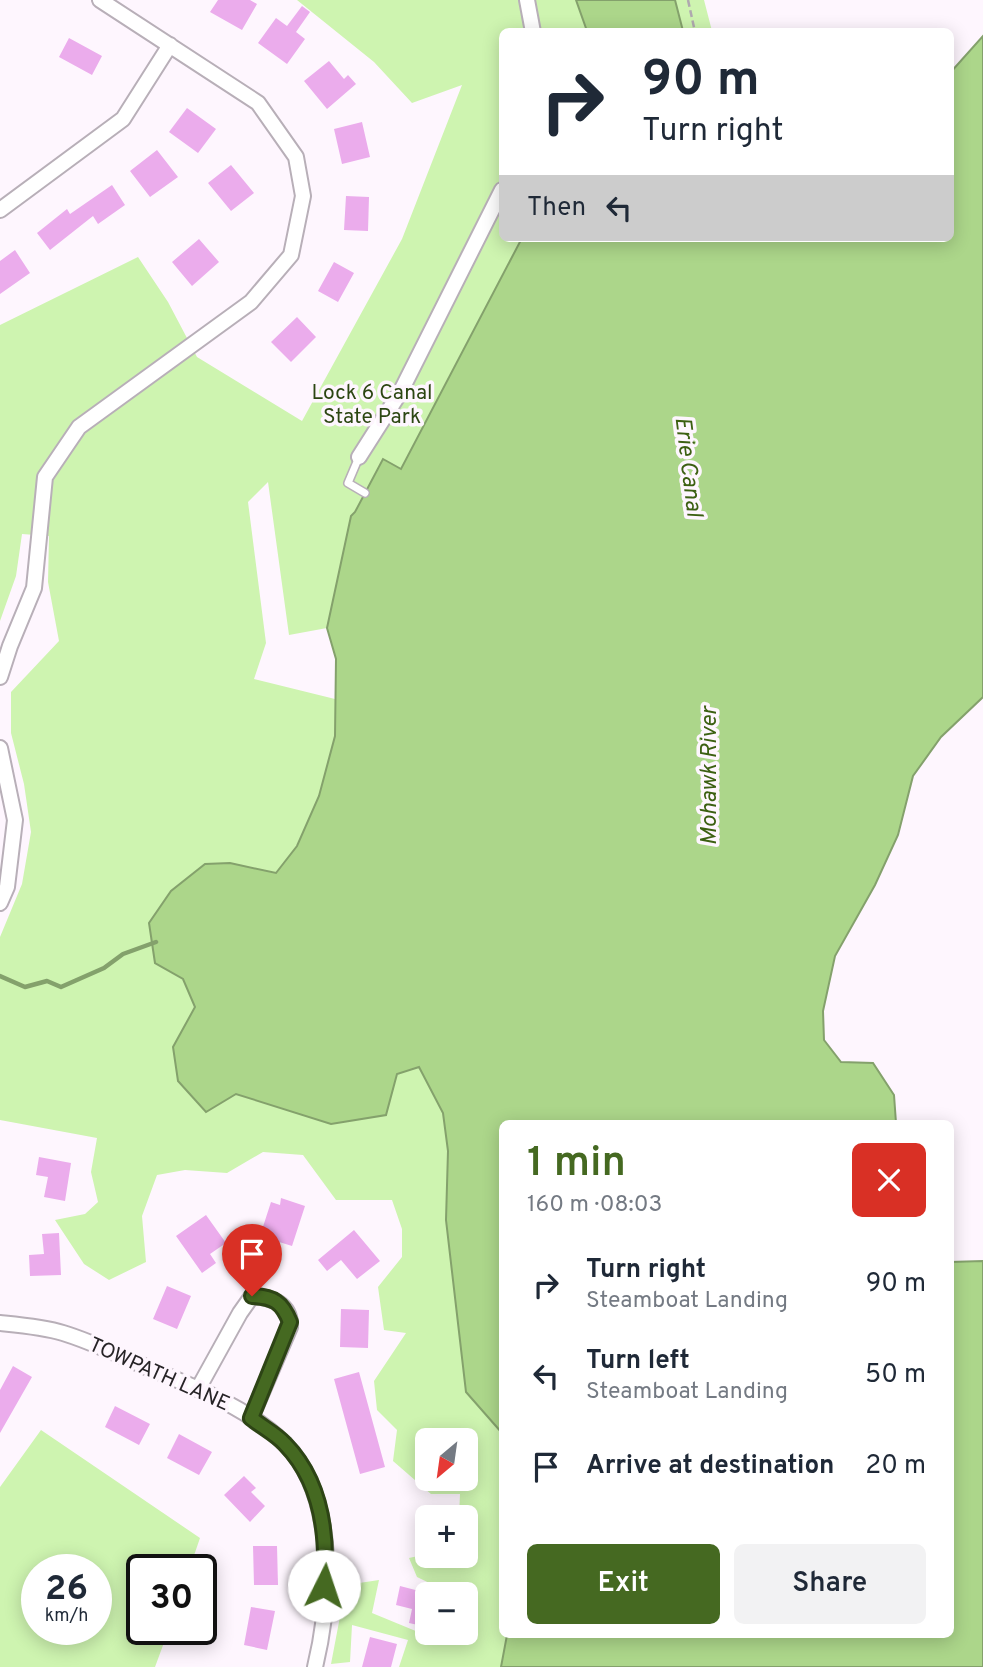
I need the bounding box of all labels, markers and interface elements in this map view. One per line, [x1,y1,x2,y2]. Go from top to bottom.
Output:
text: 90 m [642,51,760,113]
icon: right [527,56,618,147]
text: Turn right [642,112,784,152]
icon: left [600,189,638,227]
text: Then [527,192,586,225]
park label: Lock 6 Canal State Park [311,380,433,431]
water label: Erie Canal [666,415,708,520]
water label: Mohawk River [696,704,725,845]
text: 1 min [527,1138,626,1191]
button: close [852,1143,926,1217]
text: 160 m · 08:03 [527,1191,662,1220]
pin [222,1224,282,1296]
icon: arrive [233,1235,271,1273]
text: Turn right [586,1254,706,1287]
icon: right [527,1266,565,1304]
text: 90 m [866,1268,926,1301]
text: Steamboat Landing [586,1287,788,1316]
street label: TOWPATH LANE [84,1332,234,1418]
text: Turn left [586,1345,690,1378]
icon: left [527,1357,565,1395]
text: 50 m [865,1359,926,1392]
text: Steamboat Landing [586,1378,788,1407]
north arrow [415,1428,478,1491]
map controls [415,1428,478,1645]
icon: arrive [527,1448,565,1486]
text: Arrive at destination [586,1450,834,1483]
text: 20 m [865,1450,926,1483]
button: + [415,1505,478,1568]
button: Exit [527,1544,720,1624]
button: Share [734,1544,926,1624]
position arrow [287,1549,361,1623]
speed limit sign: 30 [126,1554,217,1645]
text: 26 [45,1568,88,1612]
button: − [415,1582,478,1645]
text: km/h [45,1605,88,1628]

